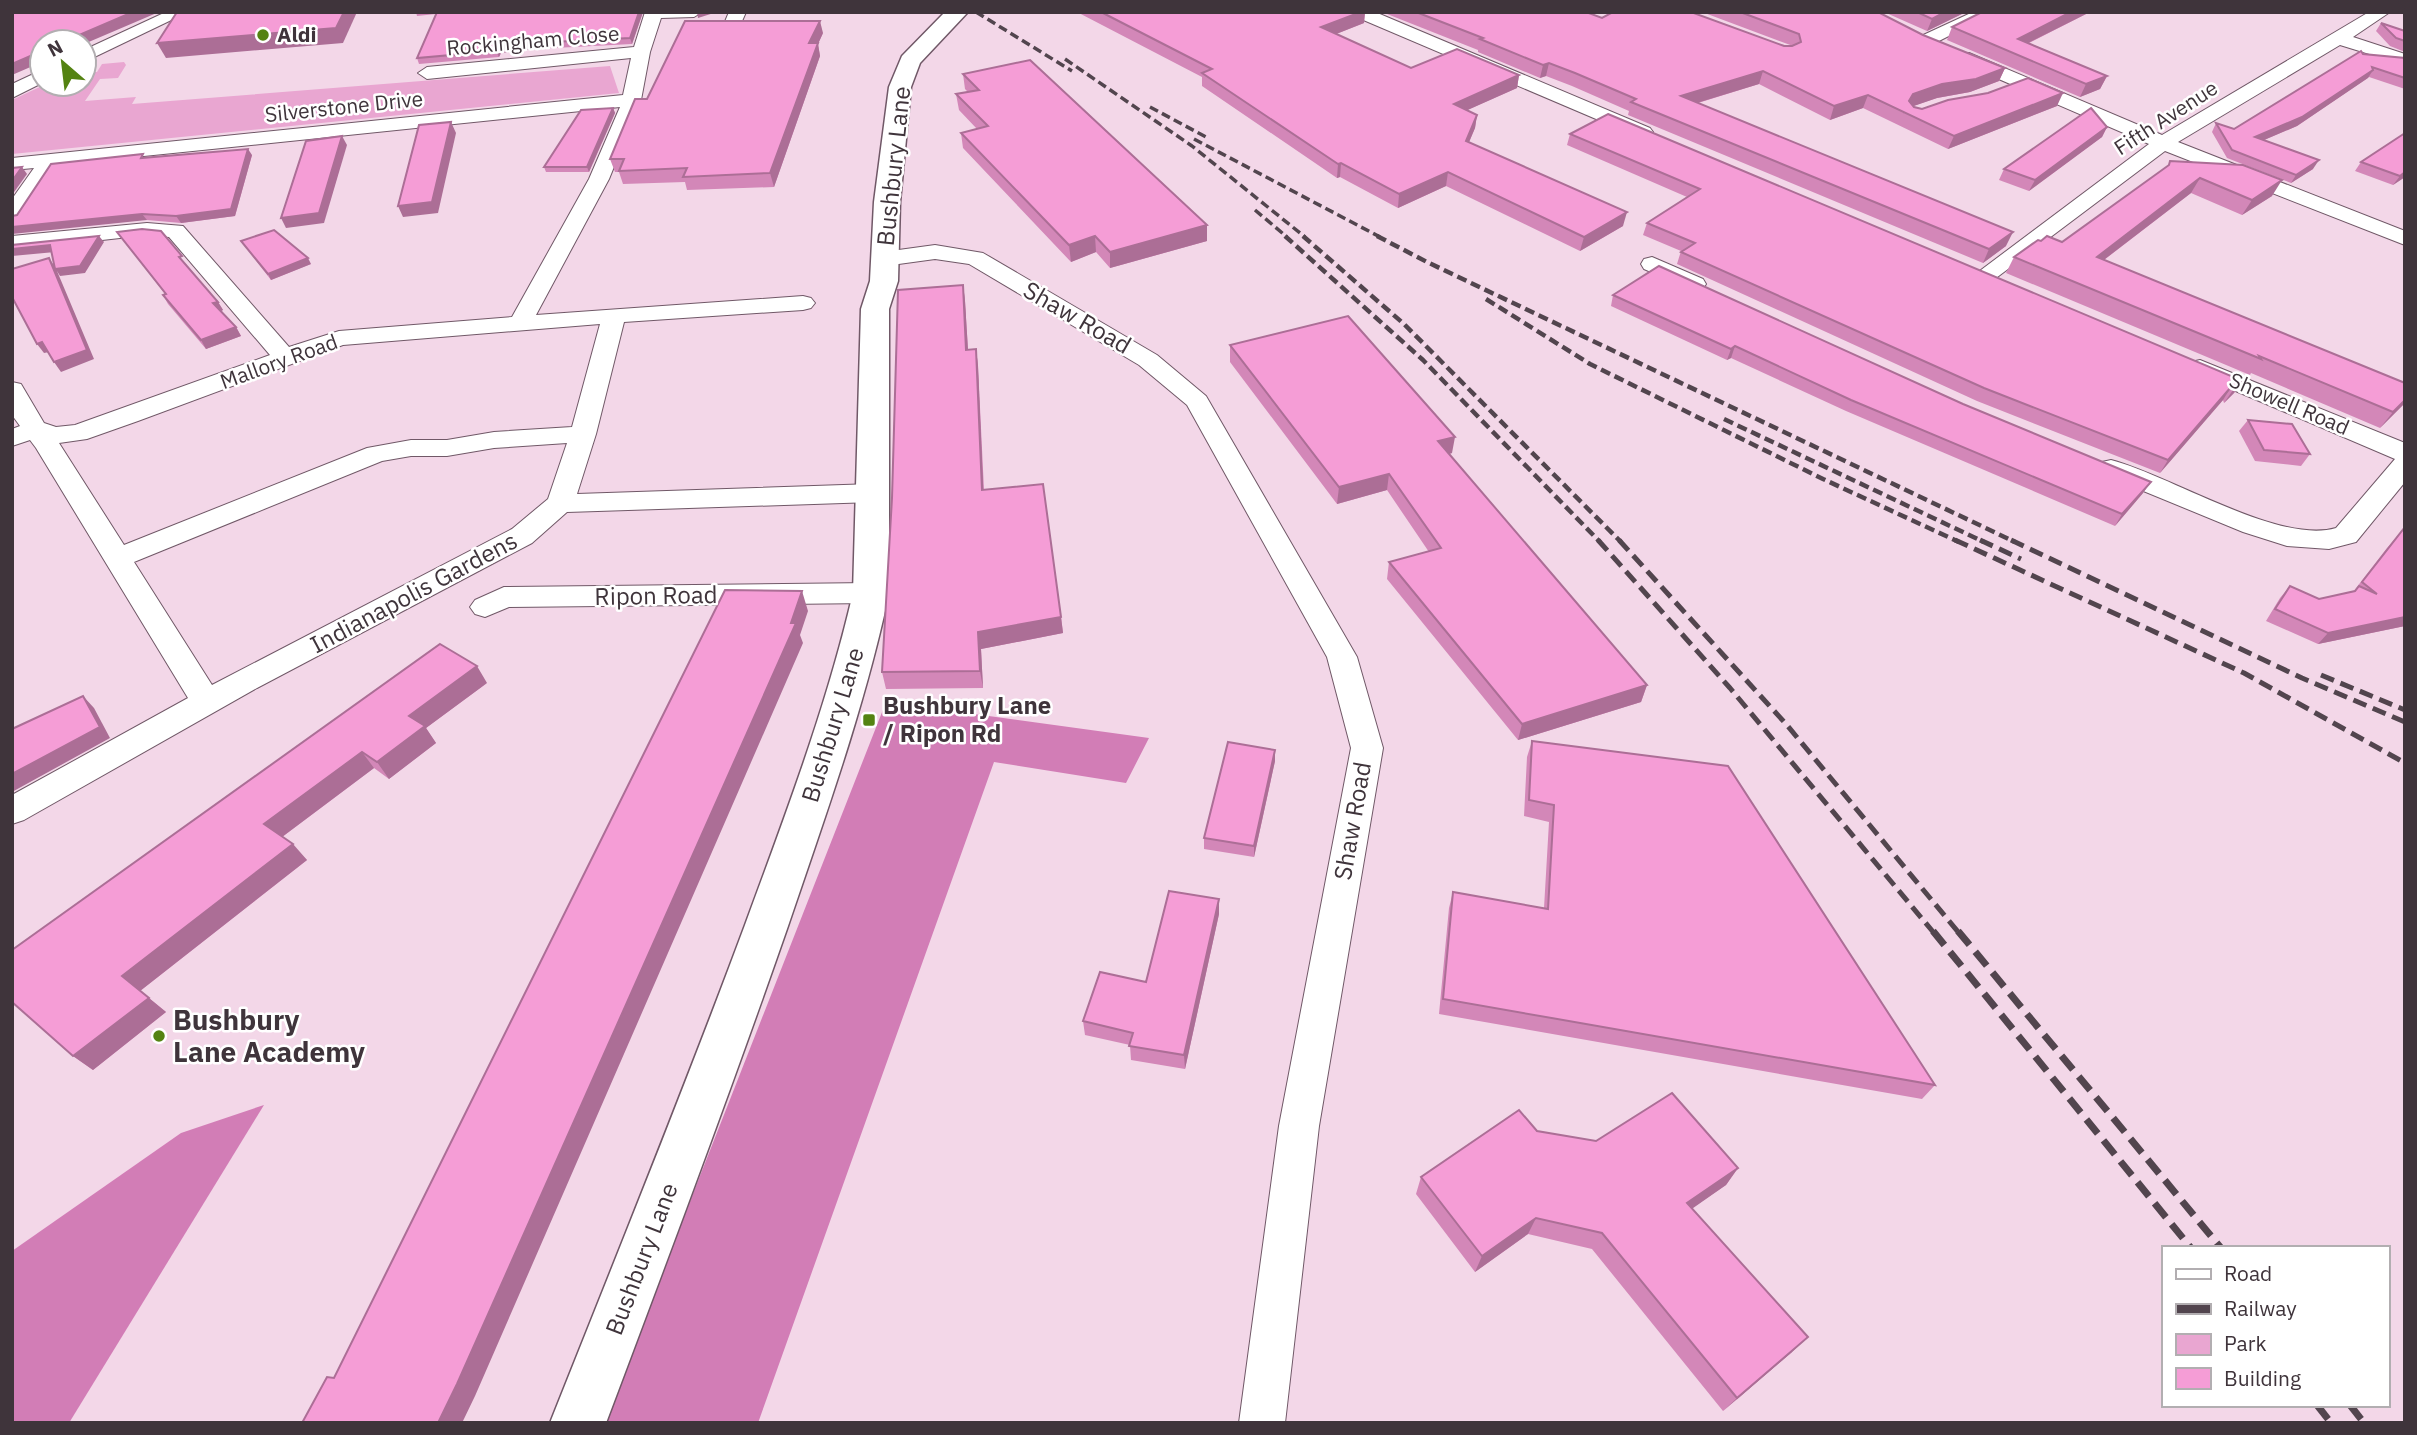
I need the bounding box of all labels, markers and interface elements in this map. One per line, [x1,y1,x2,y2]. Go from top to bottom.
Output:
street label: Rockingham Close [445,18,621,62]
place label: Aldi [277,20,317,48]
marker: Aldi [255,27,271,43]
north arrow [28,28,98,98]
text: N [43,34,67,62]
street label: Fifth Avenue [2108,73,2223,161]
street label: Silverstone Drive [264,84,424,128]
street label: Bushbury Lane [869,84,917,247]
street label: Shaw Road [1018,273,1137,361]
street label: Mallory Road [216,327,341,395]
street label: Showell Road [2225,365,2354,441]
street label: Indianapolis Gardens [304,524,523,660]
street label: Ripon Road [594,578,718,612]
street label: Bushbury Lane [793,643,871,806]
place label: Bushbury Lane / Ripon Rd [883,689,1051,749]
marker: Bushbury Lane / Ripon Rd [861,712,877,728]
street label: Shaw Road [1326,759,1378,882]
place label: Bushbury Lane Academy [173,1001,365,1070]
marker: Bushbury Lane Academy [151,1028,167,1044]
street label: Bushbury Lane [597,1178,685,1339]
legend [2162,1246,2389,1407]
text: Road [2224,1259,2272,1287]
text: Railway [2224,1294,2297,1322]
text: Park [2224,1329,2267,1357]
text: Building [2224,1364,2301,1392]

